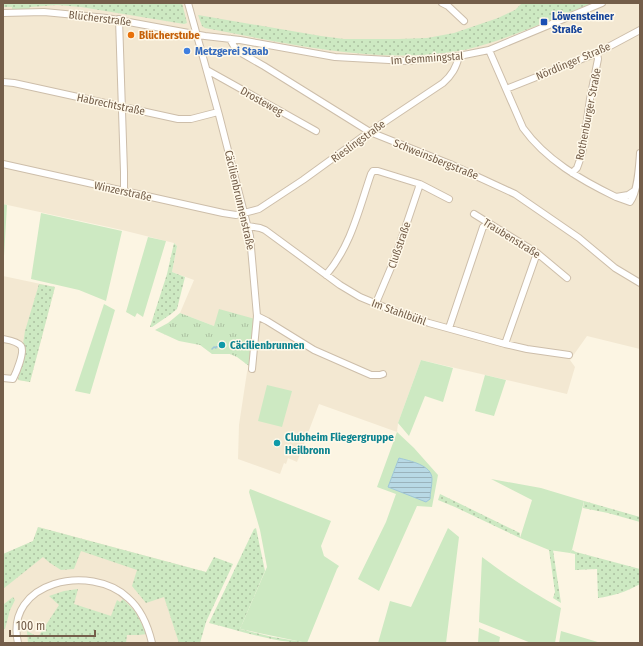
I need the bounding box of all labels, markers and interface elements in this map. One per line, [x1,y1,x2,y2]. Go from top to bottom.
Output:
street label: Blücherstraße [68,8,132,29]
place label: Löwensteiner Straße [552,10,615,36]
marker: Löwensteiner Straße [539,17,549,27]
place label: Blücherstube [139,29,200,42]
marker: Blücherstube [126,30,136,40]
street label: Nördlinger Straße [534,40,612,83]
place label: Metzgerei Staab [195,45,268,58]
marker: Metzgerei Staab [182,46,192,56]
street label: Im Gemmingstal [390,49,464,68]
street label: Rothenburger Straße [573,67,604,161]
street label: Drosteweg [238,84,286,119]
street label: Habrechtstraße [76,91,146,118]
street label: Rieslingstraße [329,117,388,165]
street label: Schweinsbergstraße [391,136,480,182]
street label: Cäcilienbrunnenstraße [222,149,257,251]
street label: Winzerstraße [93,179,153,204]
street label: Traubenstraße [481,216,543,261]
street label: Clußstraße [385,220,414,270]
street label: Im Stahlbühl [370,297,428,328]
place label: Cäcilienbrunnen [230,339,305,352]
marker: Cäcilienbrunnen [217,340,227,350]
place label: Clubheim Fliegergruppe Heilbronn [285,431,394,457]
marker: Clubheim Fliegergruppe Heilbronn [272,438,282,448]
scale bar [10,612,95,638]
text: 100 m [16,619,45,633]

